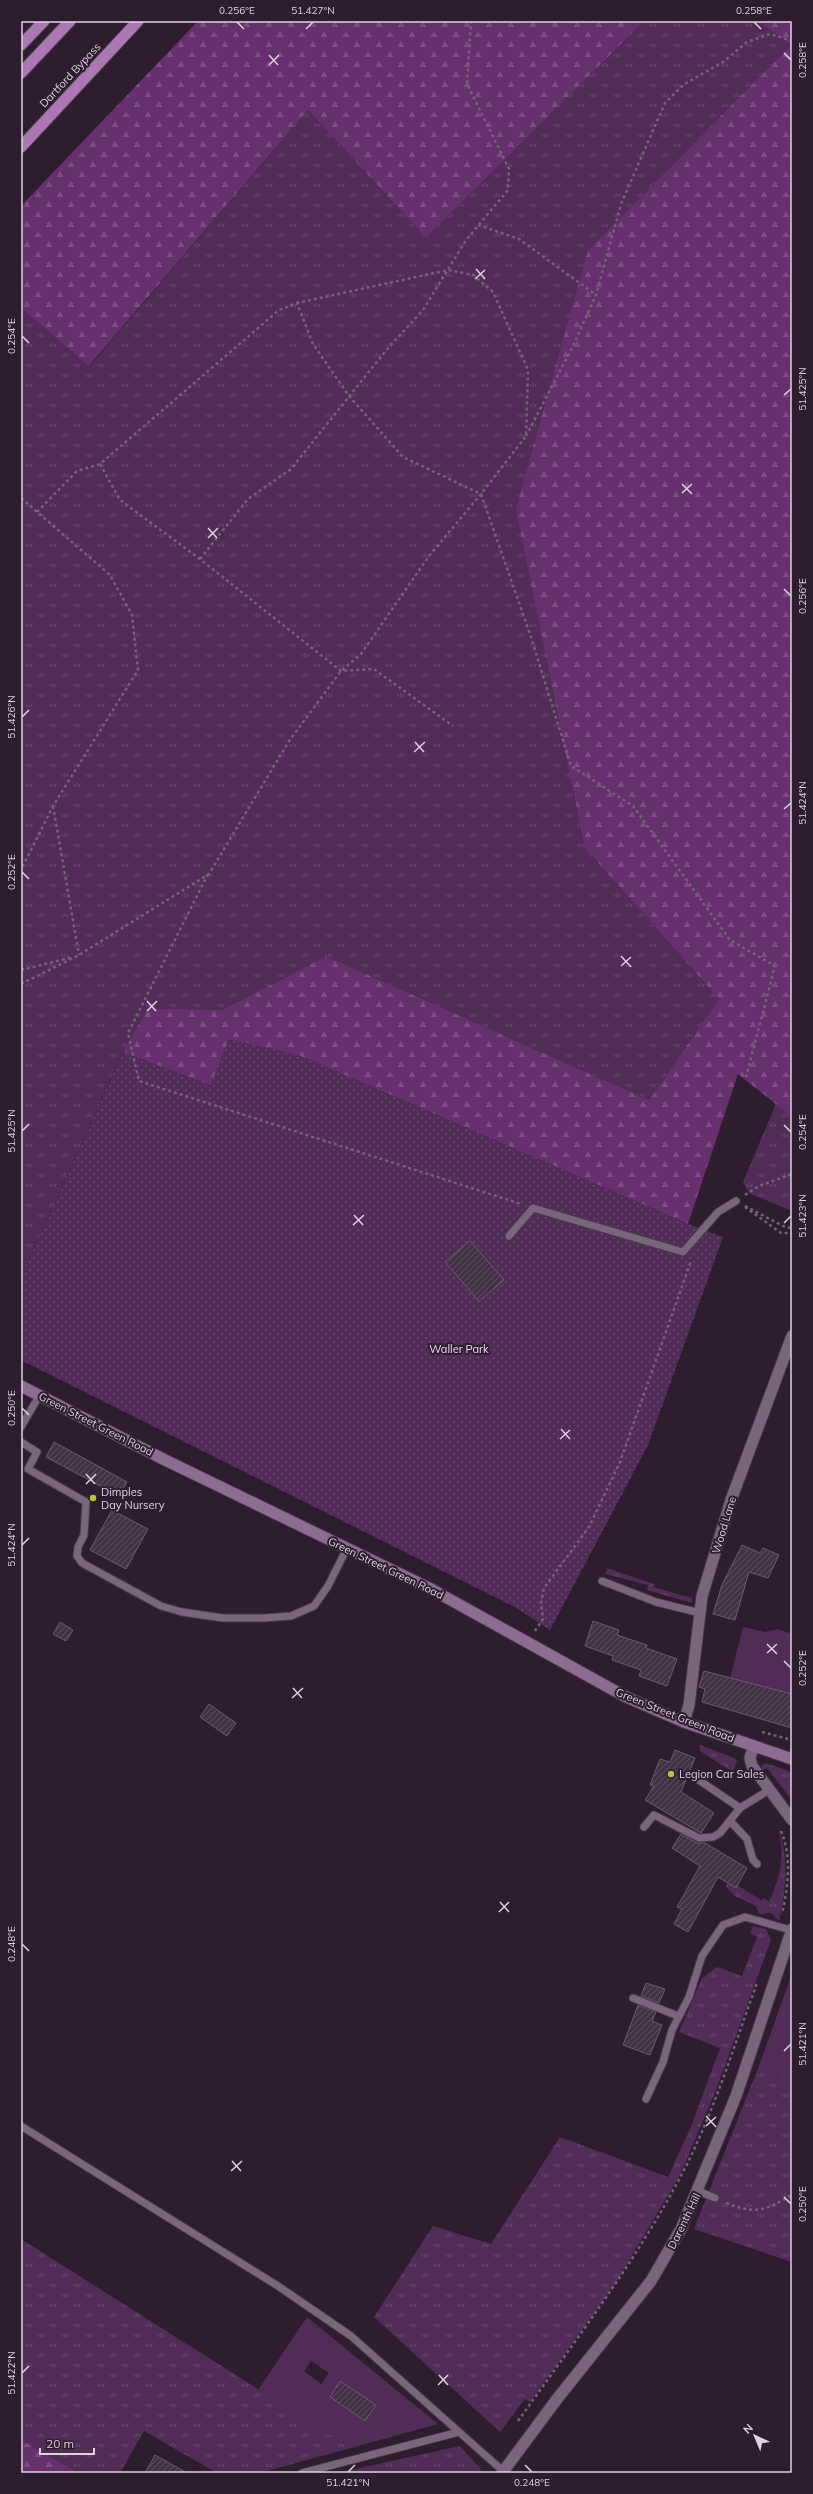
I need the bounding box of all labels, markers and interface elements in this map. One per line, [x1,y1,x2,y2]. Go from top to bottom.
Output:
text: 0.256°E [219,4,255,17]
text: 51.427°N [291,4,335,17]
text: 0.258°E [736,4,772,17]
street label: Dartford Bypass [36,40,104,110]
text: 0.258°E [796,42,809,78]
text: 0.254°E [5,318,18,354]
text: 51.425°N [796,367,809,411]
text: 0.256°E [796,578,809,614]
text: 51.426°N [5,695,18,739]
text: 51.424°N [796,781,809,825]
text: 0.252°E [5,854,18,890]
text: 51.425°N [5,1109,18,1153]
text: 0.254°E [796,1114,809,1150]
text: 51.423°N [796,1194,809,1238]
park label: Waller Park [429,1342,489,1356]
street label: Green Street Green Road [36,1389,156,1459]
text: 0.250°E [5,1390,18,1426]
place label: Dimples Day Nursery [101,1485,165,1512]
marker: Dimples Day Nursery [88,1493,98,1503]
street label: Wood Lane [709,1495,739,1555]
text: 51.424°N [5,1523,18,1567]
street label: Green Street Green Road [326,1534,446,1602]
text: 0.252°E [796,1650,809,1686]
street label: Green Street Green Road [614,1685,736,1745]
place label: Legion Car Sales [679,1767,764,1781]
marker: Legion Car Sales [666,1769,676,1779]
text: 0.248°E [5,1926,18,1962]
text: 51.421°N [796,2022,809,2066]
text: 0.250°E [796,2186,809,2222]
street label: Darenth Hill [664,2191,704,2251]
text: 51.422°N [5,2351,18,2395]
north arrow [735,2416,775,2456]
text: N [740,2421,756,2437]
scale bar [40,2430,94,2456]
text: 20 m [46,2436,74,2451]
text: 51.421°N [326,2476,370,2489]
text: 0.248°E [514,2476,550,2489]

